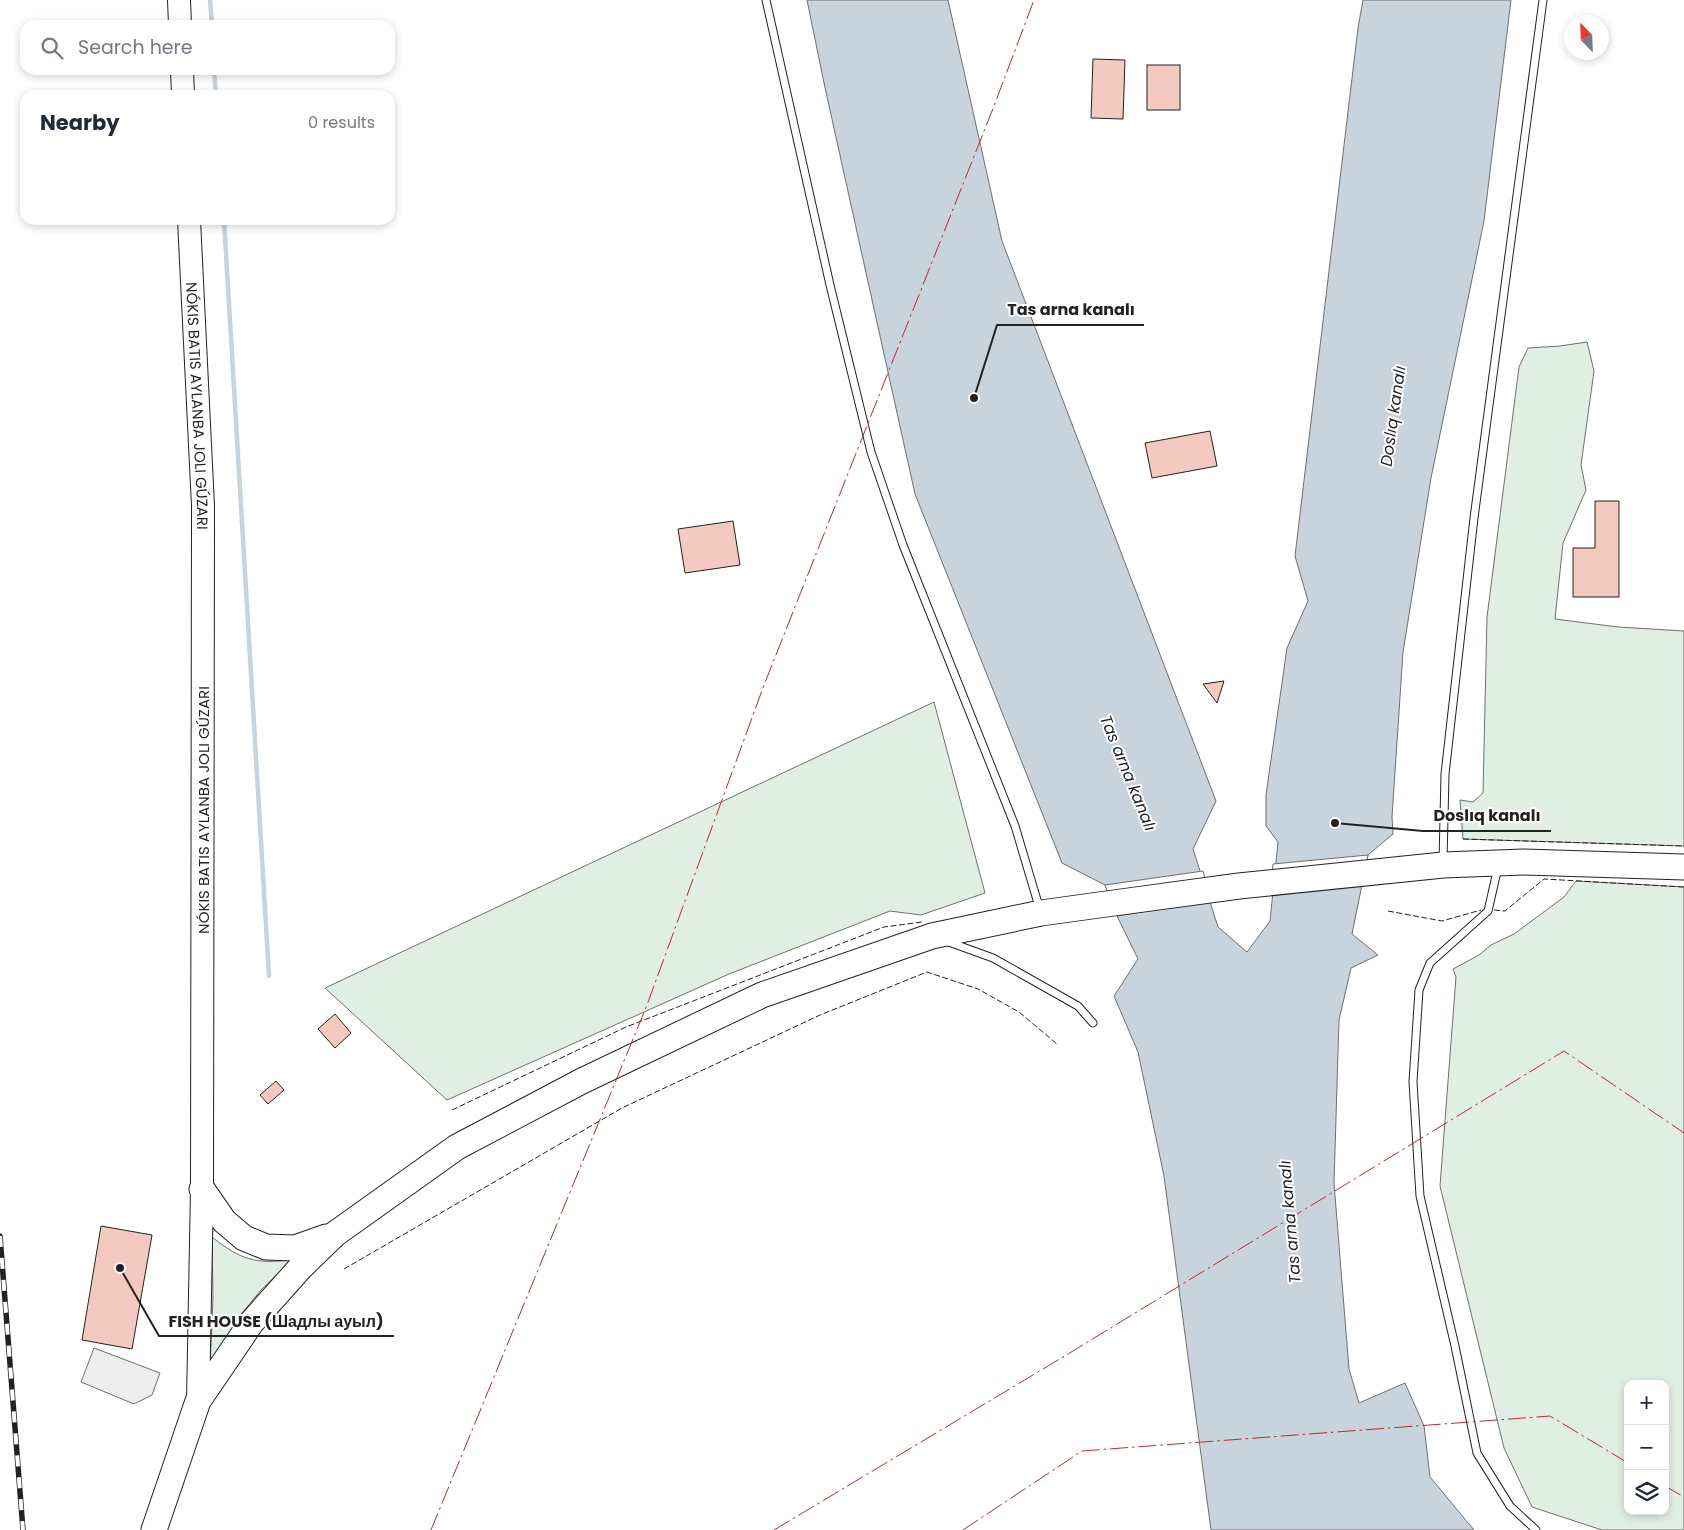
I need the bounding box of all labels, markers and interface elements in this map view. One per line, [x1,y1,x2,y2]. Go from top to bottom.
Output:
north arrow [1564,15,1609,60]
search box [20,20,395,75]
icon: search [38,34,66,62]
text: Search here [78,34,192,61]
text: Nearby [40,108,120,137]
text: 0 results [308,111,375,134]
street label: NÓKIS BATIS AYLANBA JOLI GÚZARI [182,281,214,530]
callout: Tas arna kanalı [997,294,1144,325]
text: Tas arna kanalı [1007,298,1135,321]
water label: Doslıq kanalı [1375,364,1411,468]
street label: NÓKIS BATIS AYLANBA JOLI GÚZARI [193,686,214,934]
water label: Tas arna kanalı [1094,712,1162,834]
callout: Doslıq kanalı [1423,800,1551,831]
text: Doslıq kanalı [1433,804,1541,827]
water label: Tas arna kanalı [1273,1160,1307,1284]
callout: FISH HOUSE (Шадлы ауыл) [159,1305,394,1336]
text: FISH HOUSE (Шадлы ауыл) [168,1310,384,1333]
map controls [1624,1380,1669,1515]
button: + [1624,1380,1669,1425]
button: − [1624,1425,1669,1470]
button: layers [1624,1470,1669,1515]

